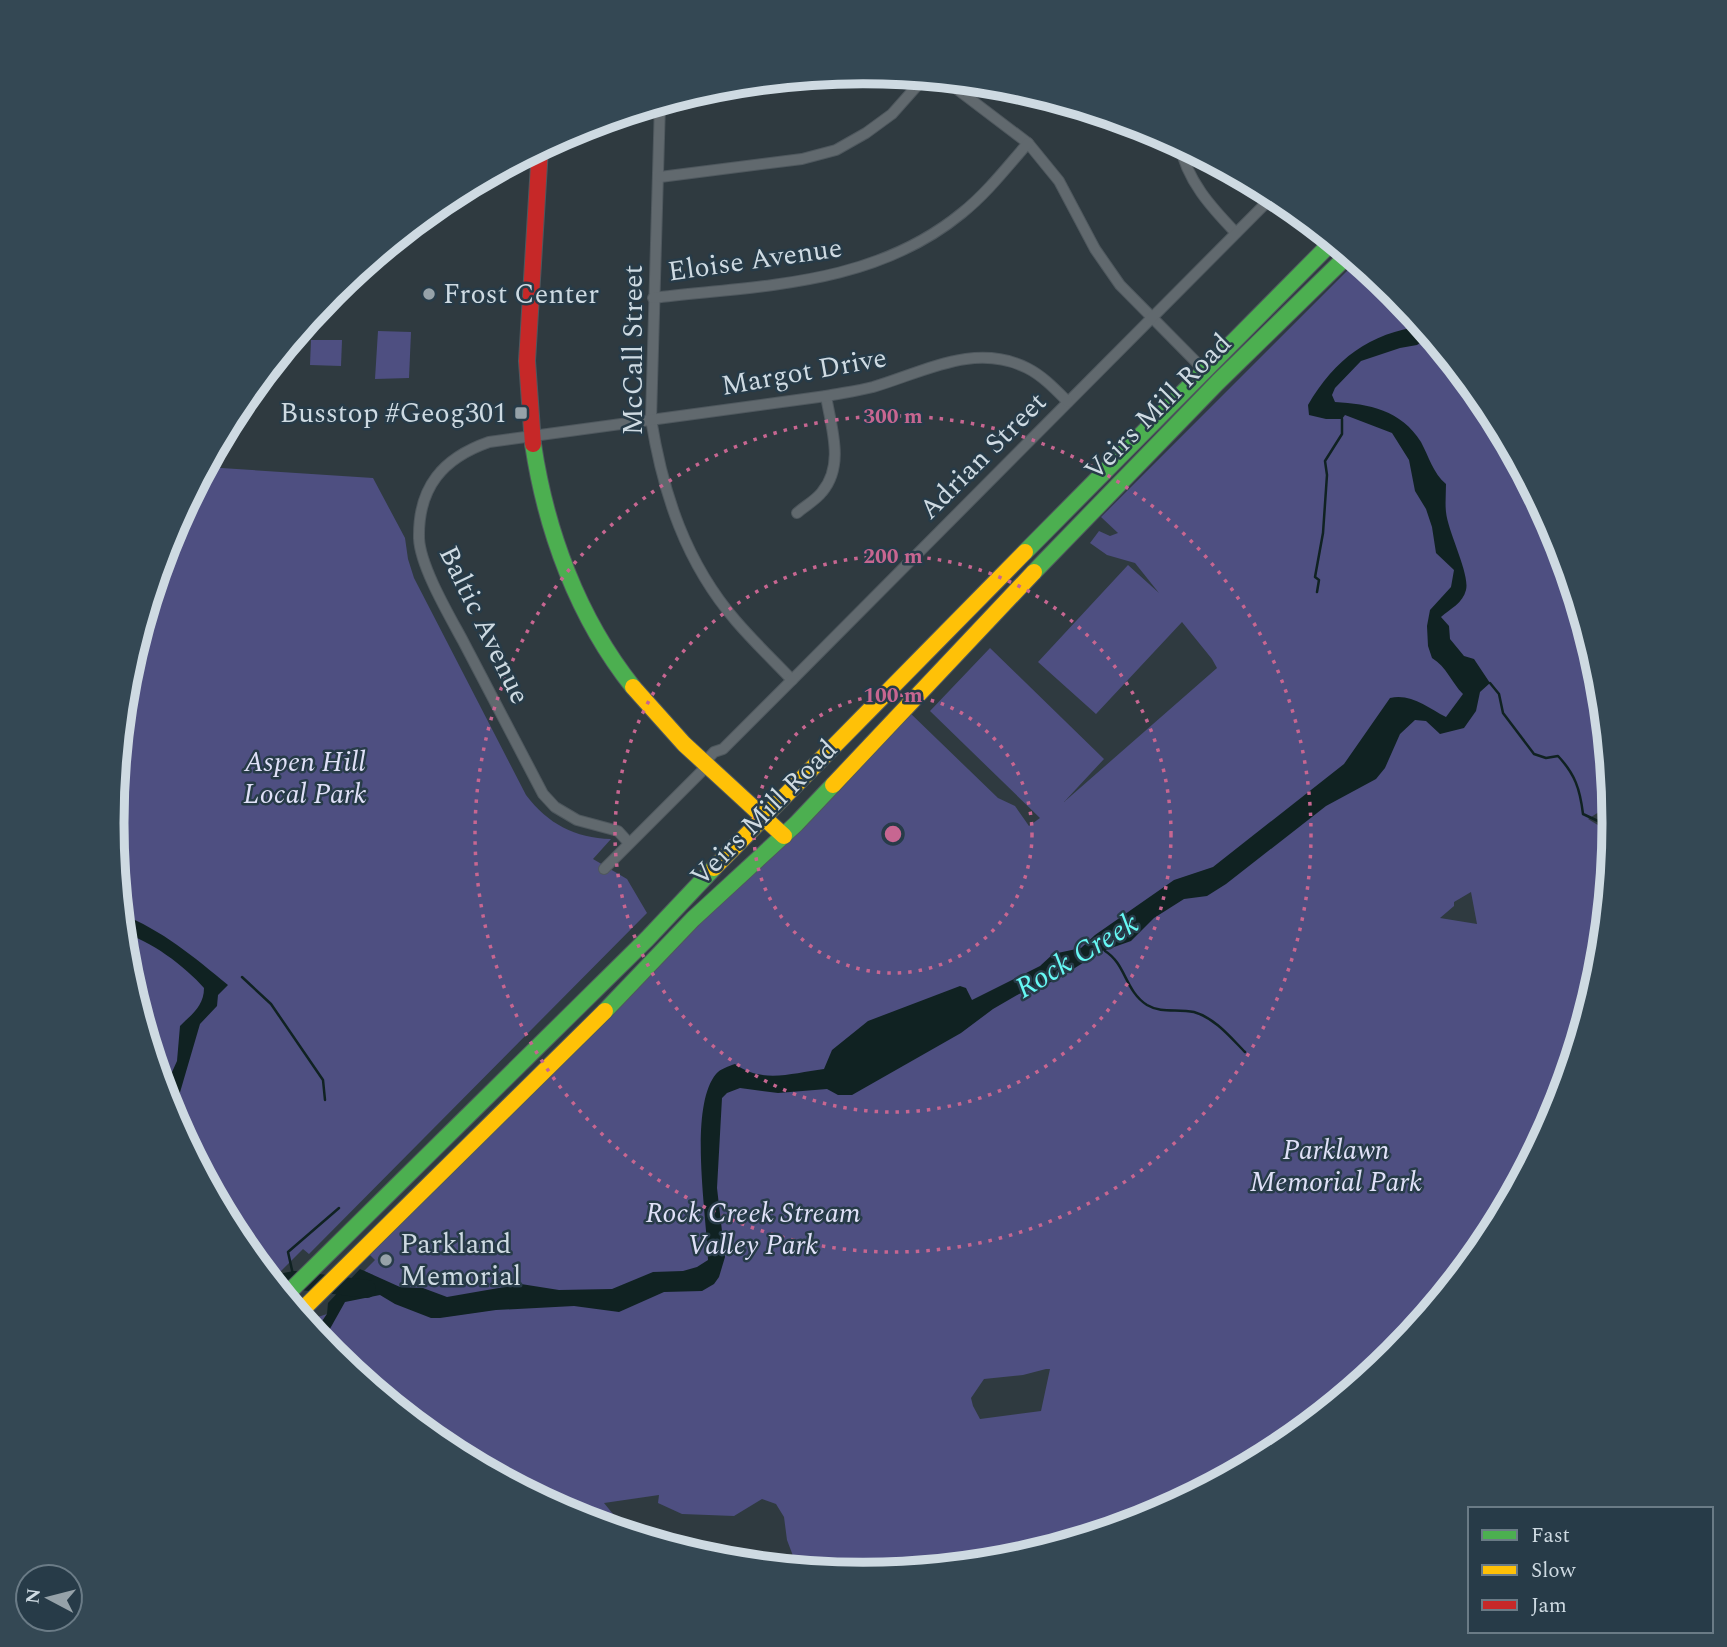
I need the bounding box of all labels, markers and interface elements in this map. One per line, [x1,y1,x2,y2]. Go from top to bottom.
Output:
street label: Eloise Avenue [665,227,845,293]
street label: McCall Street [612,264,655,436]
place label: Frost Center [443,273,599,316]
marker: Frost Center [421,286,437,302]
street label: Veirs Mill Road [1074,323,1242,491]
street label: Margot Drive [718,336,890,408]
street label: Adrian Street [909,382,1057,530]
place label: Busstop #Geog301 [280,392,507,435]
text: 300 m [863,401,923,433]
marker: Busstop #Geog301 [513,405,529,421]
street label: Baltic Avenue [427,538,541,712]
text: 200 m [863,541,923,573]
text: 100 m [863,680,923,712]
street label: Veirs Mill Road [680,729,848,897]
park label: Aspen Hill Local Park [243,741,367,816]
centre of rings [881,822,905,846]
water label: Rock Creek [1006,901,1148,1011]
park label: Parklawn Memorial Park [1250,1129,1422,1204]
park label: Rock Creek Stream Valley Park [645,1192,861,1267]
place label: Parkland Memorial [400,1223,521,1298]
marker: Parkland Memorial [378,1252,394,1268]
legend [1468,1507,1713,1633]
text: Fast [1531,1520,1570,1552]
text: Slow [1531,1555,1577,1587]
north arrow [14,1563,84,1633]
text: N [18,1587,49,1606]
text: Jam [1531,1590,1567,1622]

